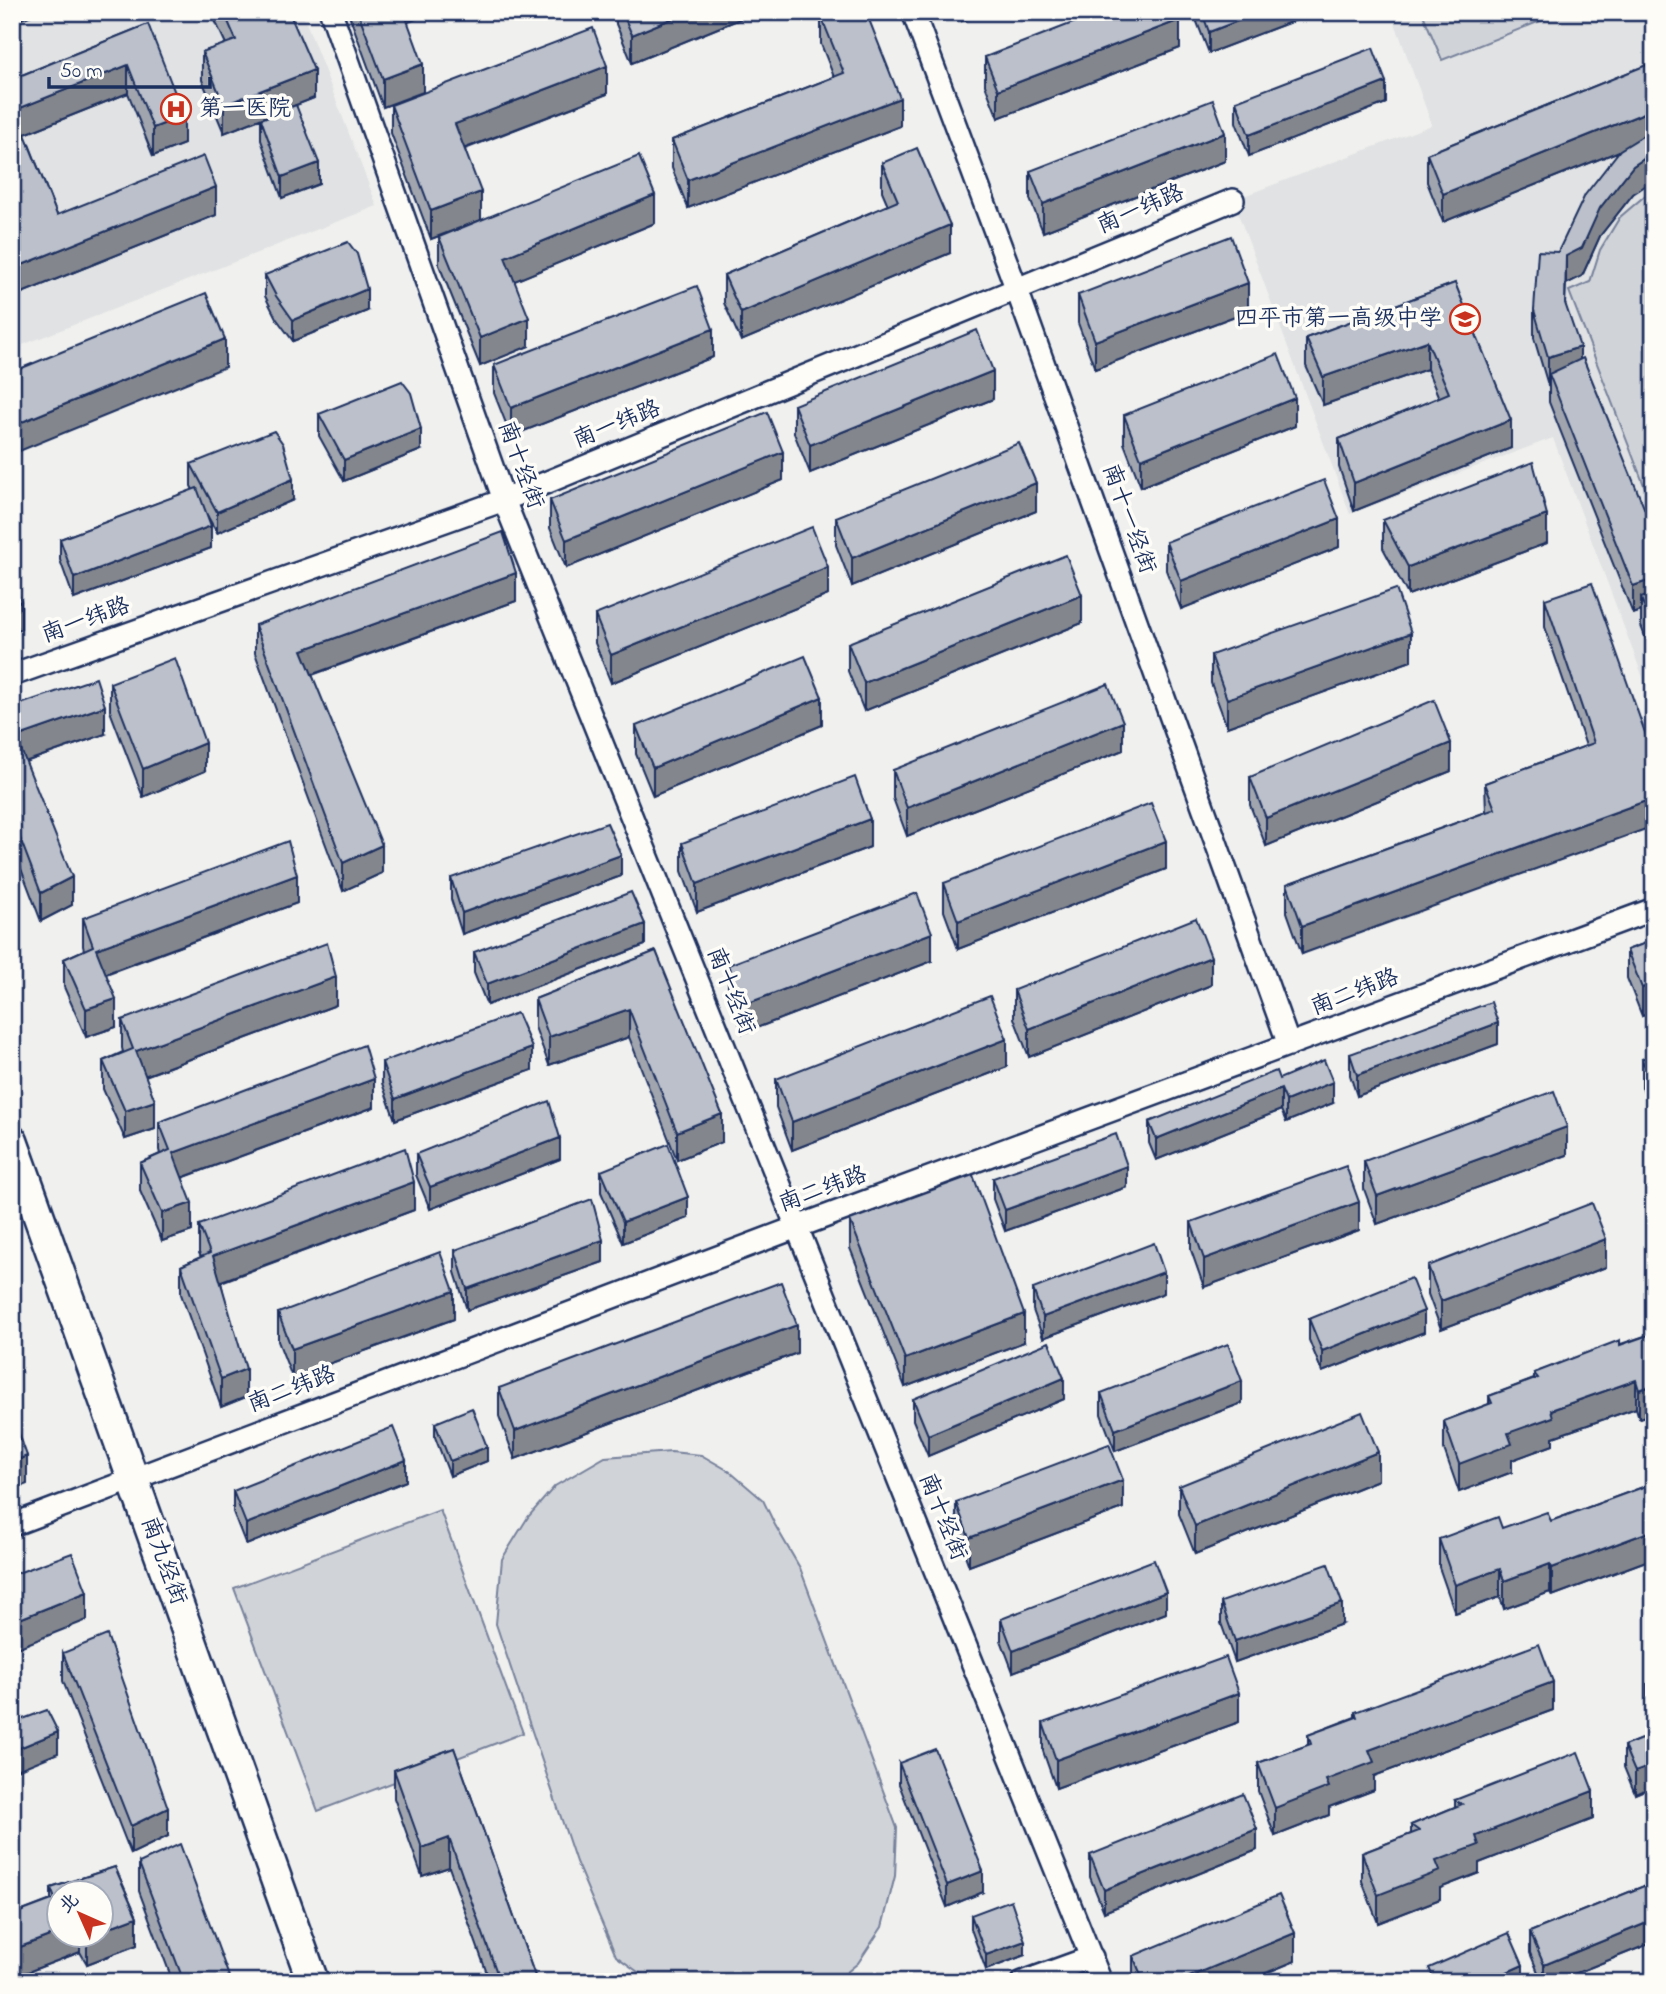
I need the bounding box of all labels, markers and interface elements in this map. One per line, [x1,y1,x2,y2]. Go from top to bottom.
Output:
scale bar [49,46,210,90]
text: 50 m [60,57,103,87]
hospital icon: 第一医院 [159,92,193,126]
place label: 第一医院 [199,93,291,126]
street label: 南一纬路 [1092,177,1190,243]
school or university icon: 四平市第一高级中学 [1448,302,1482,336]
place label: 四平市第一高级中学 [1235,303,1442,336]
street label: 南一纬路 [568,392,666,458]
street label: 南十经街 [489,416,551,514]
street label: 南十一经街 [1093,459,1163,579]
street label: 南一纬路 [37,590,135,652]
street label: 南十经街 [697,942,763,1040]
street label: 南二纬路 [1306,961,1404,1025]
street label: 南二纬路 [774,1159,872,1221]
street label: 南二纬路 [243,1358,341,1422]
street label: 南十经街 [909,1468,975,1566]
street label: 南九经街 [132,1512,194,1610]
north arrow [46,1878,116,1948]
text: 北 [53,1887,86,1920]

